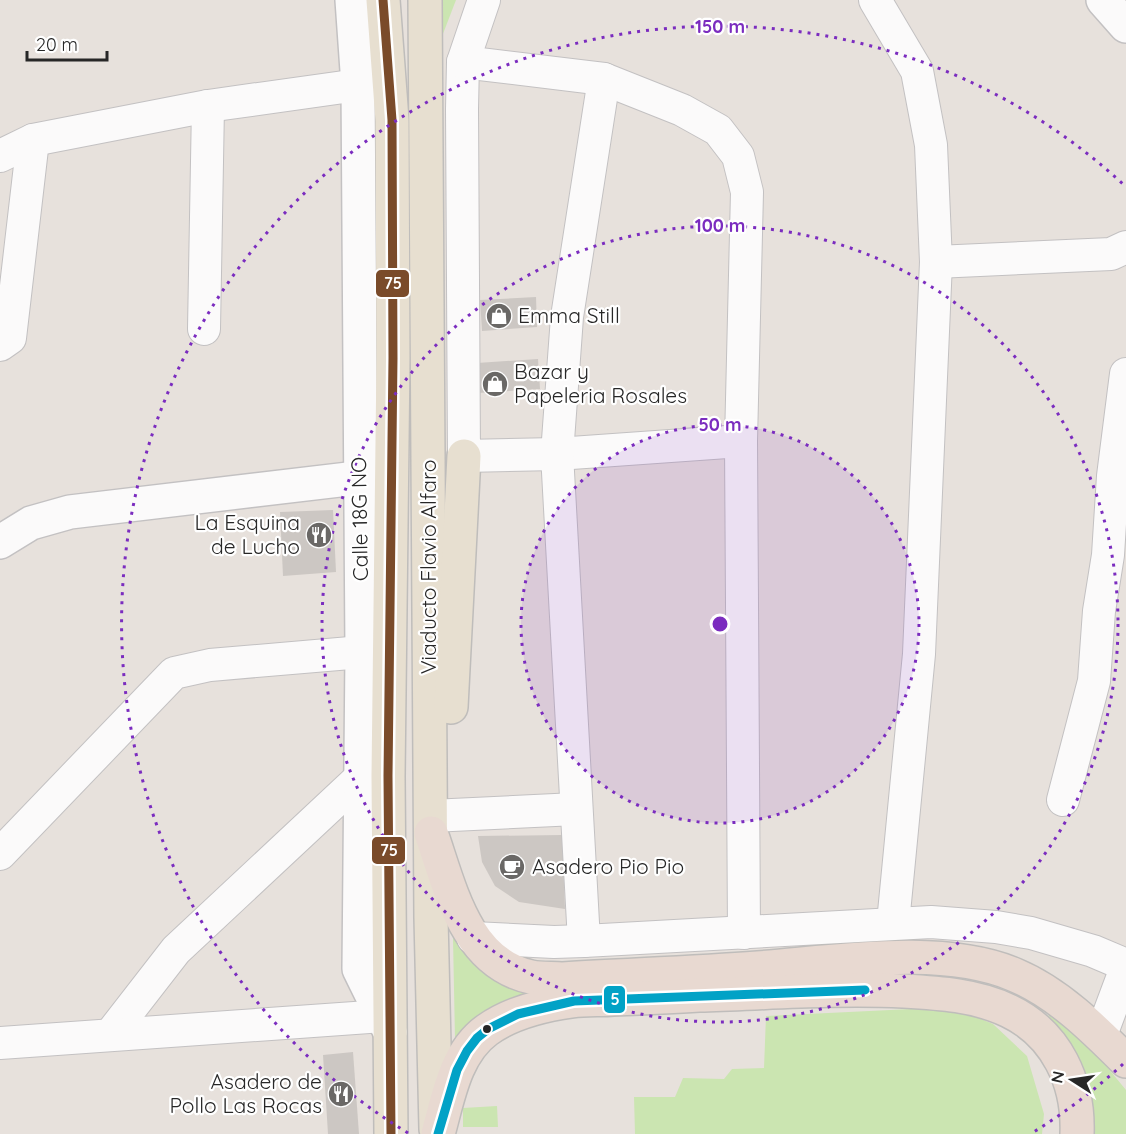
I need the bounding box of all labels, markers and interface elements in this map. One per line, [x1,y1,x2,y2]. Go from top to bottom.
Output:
text: 150 m [695,15,745,38]
scale bar [27,24,106,62]
text: 20 m [36,33,78,56]
text: 100 m [695,214,745,237]
line badge: 75 [375,269,410,298]
text: 75 [384,273,402,293]
shop icon: Emma Still [484,301,514,331]
place label: Emma Still [518,302,620,328]
place label: Bazar y Papeleria Rosales [514,358,687,408]
shop icon: Bazar y Papeleria Rosales [480,369,510,399]
text: 50 m [698,413,742,436]
street label: Calle 18G NO [345,457,373,581]
street label: Viaducto Flavio Alfaro [415,460,441,674]
place label: La Esquina de Lucho [195,509,300,559]
restaurant icon: La Esquina de Lucho [304,520,334,550]
centre of rings [710,614,730,634]
line badge: 75 [371,836,406,865]
text: 75 [380,840,398,860]
cafe icon: Asadero Pio Pio [497,852,527,882]
place label: Asadero Pio Pio [532,853,684,879]
line badge: 5 [603,985,626,1014]
text: 5 [610,989,620,1009]
unlabelled marker [481,1023,493,1035]
north arrow [1042,1050,1102,1110]
place label: Asadero de Pollo Las Rocas [170,1068,322,1118]
text: N [1046,1069,1068,1085]
restaurant icon: Asadero de Pollo Las Rocas [326,1079,356,1109]

